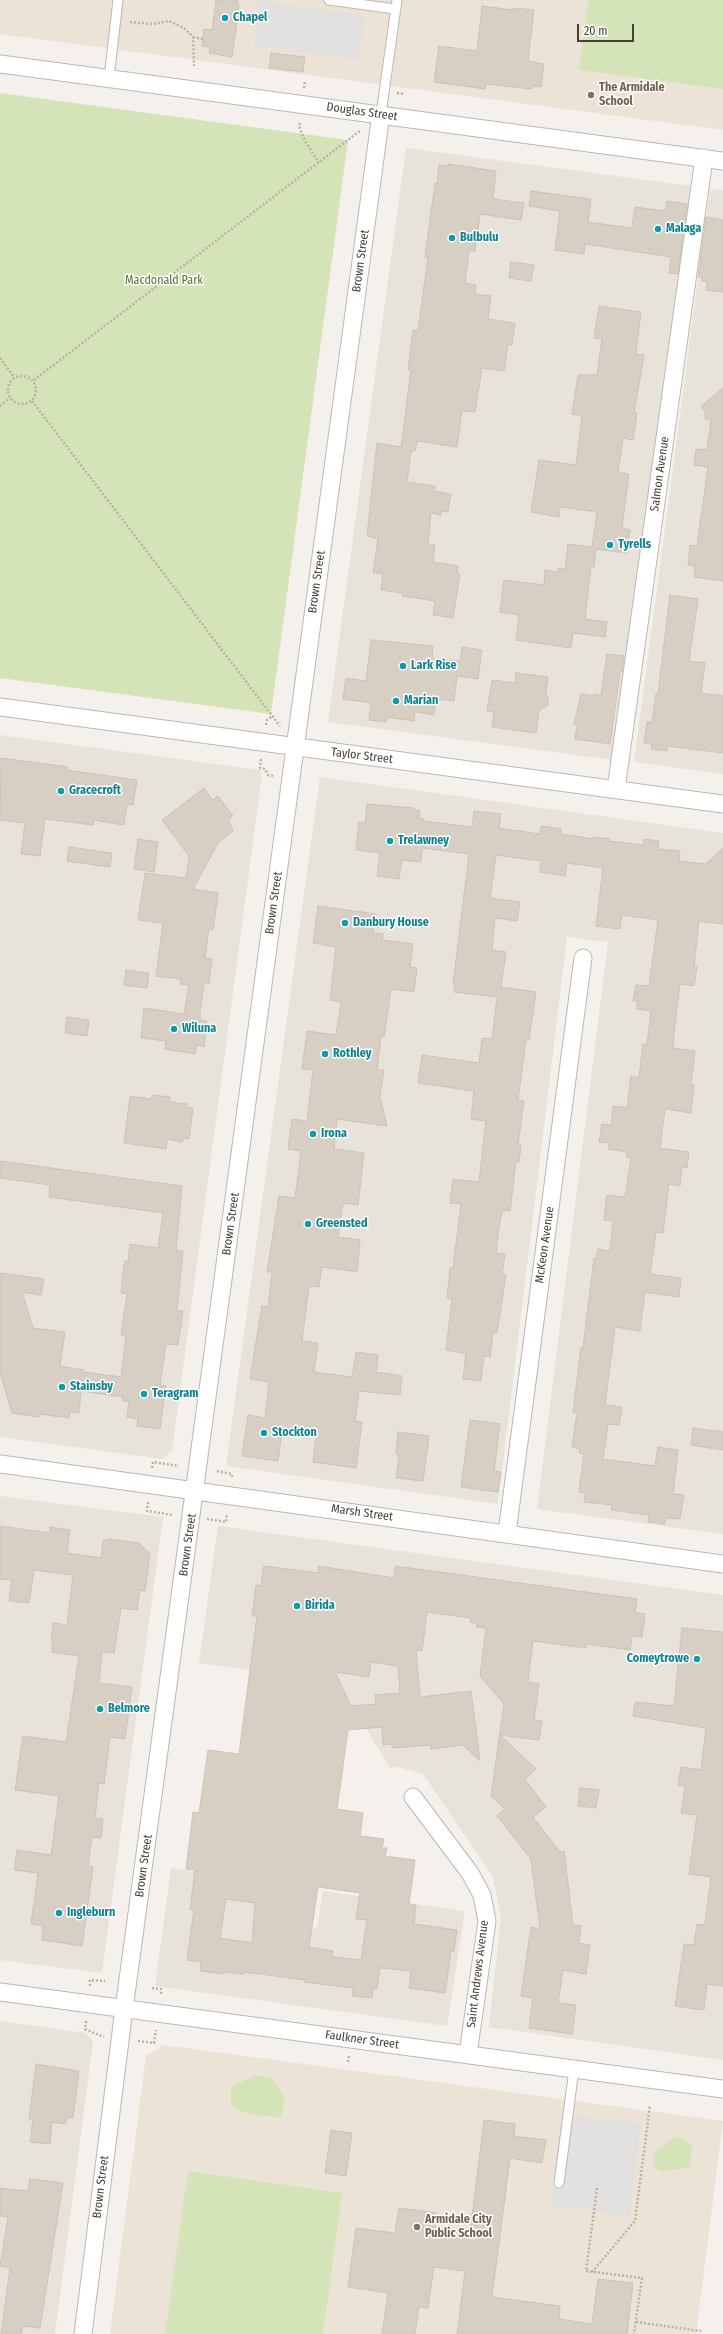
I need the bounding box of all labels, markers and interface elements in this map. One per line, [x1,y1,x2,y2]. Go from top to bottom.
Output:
place label: Chapel [233,11,267,25]
marker: Chapel [220,13,230,23]
scale bar [579,16,636,42]
text: 20 m [584,24,608,38]
place label: The Armidale School [599,81,665,109]
marker: The Armidale School [586,90,596,100]
street label: Douglas Street [326,100,398,124]
place label: Malaga [666,222,701,236]
marker: Malaga [653,224,663,234]
street label: Brown Street [349,229,373,293]
place label: Bulbulu [460,231,498,245]
marker: Bulbulu [447,233,457,243]
park label: Macdonald Park [125,274,203,288]
street label: Salmon Avenue [648,436,672,512]
place label: Tyrells [618,538,651,552]
marker: Tyrells [605,540,615,550]
street label: Brown Street [305,550,329,614]
place label: Lark Rise [411,659,457,673]
marker: Lark Rise [398,661,408,671]
place label: Marian [404,694,438,708]
marker: Marian [391,696,401,706]
street label: Taylor Street [330,745,394,767]
place label: Gracecroft [69,784,121,798]
marker: Gracecroft [56,786,66,796]
place label: Trelawney [398,834,449,848]
marker: Trelawney [385,836,395,846]
street label: Brown Street [262,871,286,935]
place label: Danbury House [353,916,429,930]
marker: Danbury House [340,918,350,928]
place label: Wiluna [182,1022,216,1036]
marker: Wiluna [169,1024,179,1034]
place label: Rothley [333,1047,371,1061]
marker: Rothley [320,1049,330,1059]
place label: Irona [321,1127,347,1141]
marker: Irona [308,1129,318,1139]
street label: Brown Street [219,1192,243,1256]
street label: McKeon Avenue [532,1206,558,1284]
place label: Greensted [316,1217,367,1231]
marker: Greensted [303,1219,313,1229]
place label: Stainsby [70,1380,113,1394]
marker: Stainsby [57,1382,67,1392]
place label: Teragram [152,1387,198,1401]
marker: Teragram [139,1389,149,1399]
place label: Stockton [272,1426,317,1440]
marker: Stockton [259,1428,269,1438]
street label: Marsh Street [330,1502,394,1524]
street label: Brown Street [176,1513,200,1577]
place label: Birida [305,1599,335,1613]
marker: Birida [292,1601,302,1611]
place label: Comeytrowe [627,1652,689,1666]
marker: Comeytrowe [692,1654,702,1664]
place label: Belmore [108,1702,150,1716]
marker: Belmore [95,1704,105,1714]
street label: Brown Street [132,1834,156,1898]
place label: Ingleburn [67,1906,115,1920]
marker: Ingleburn [54,1908,64,1918]
street label: Saint Andrews Avenue [464,1919,492,2029]
street label: Faulkner Street [324,2028,400,2052]
street label: Brown Street [90,2155,112,2219]
place label: Armidale City Public School [425,2213,492,2241]
marker: Armidale City Public School [412,2222,422,2232]

